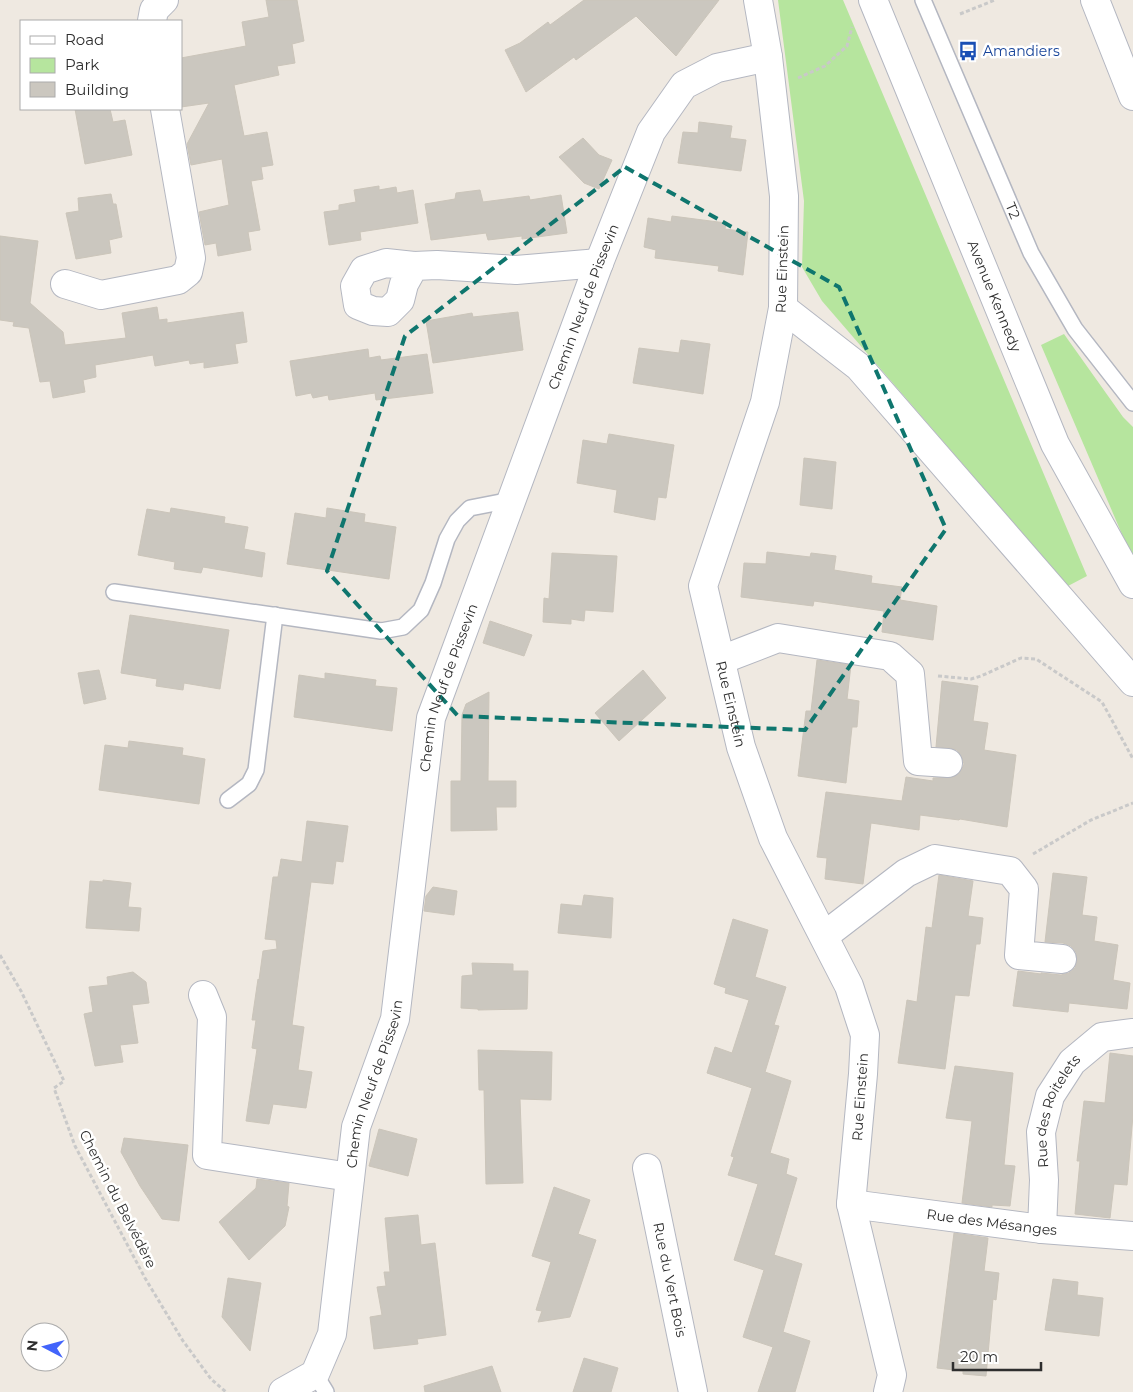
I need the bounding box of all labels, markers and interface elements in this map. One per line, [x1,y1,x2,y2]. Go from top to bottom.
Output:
legend [20,20,182,110]
text: Road [65,30,104,49]
bus stop icon: Amandiers [957,40,979,62]
place label: Amandiers [983,42,1060,60]
text: Park [65,55,99,74]
text: Building [65,80,129,99]
street label: T2 [1001,200,1024,222]
street label: Chemin Neuf de Pissevin [544,221,623,392]
street label: Rue Einstein [771,225,793,313]
street label: Avenue Kennedy [963,238,1025,355]
street label: Chemin Neuf de Pissevin [416,601,481,773]
street label: Rue Einstein [712,659,750,749]
street label: Chemin Neuf de Pissevin [342,999,406,1169]
street label: Rue des Roitelets [1031,1050,1084,1168]
street label: Rue Einstein [848,1052,872,1142]
street label: Chemin du Belvédère [75,1127,161,1271]
street label: Rue des Mésanges [925,1205,1058,1239]
street label: Rue du Vert Bois [649,1221,691,1339]
north arrow [20,1322,70,1372]
text: N [23,1339,42,1352]
scale bar [953,1340,1040,1372]
text: 20 m [960,1347,998,1366]

